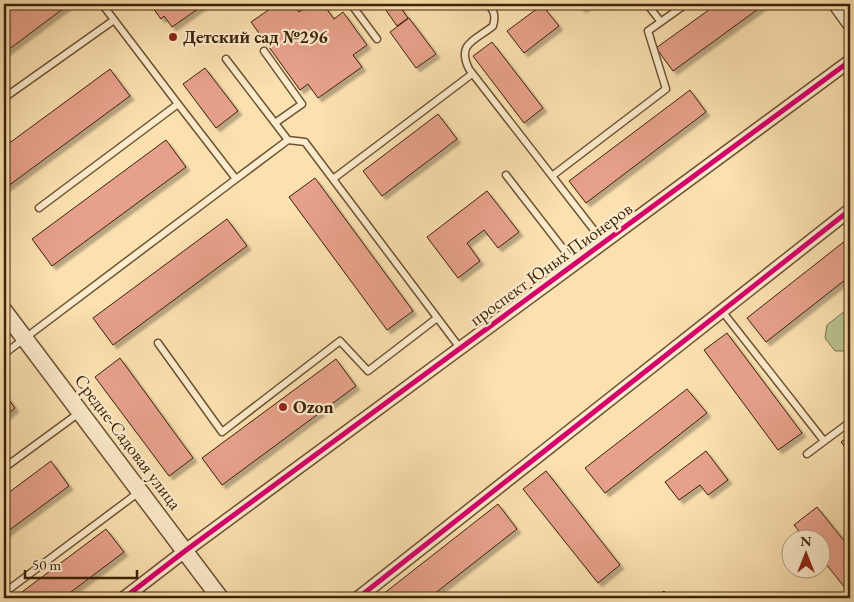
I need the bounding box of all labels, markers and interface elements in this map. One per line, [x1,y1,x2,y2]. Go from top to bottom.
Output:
place label: Детский сад №296 [183,25,328,48]
marker: Детский сад №296 [167,31,179,43]
street label: проспект Юных Пионеров [465,197,637,330]
street label: Средне-Садовая улица [70,369,187,515]
place label: Ozon [293,395,334,418]
marker: Ozon [277,401,289,413]
north arrow [782,530,832,580]
text: N [800,532,812,550]
scale bar [25,547,138,579]
text: 50 m [32,555,61,574]

